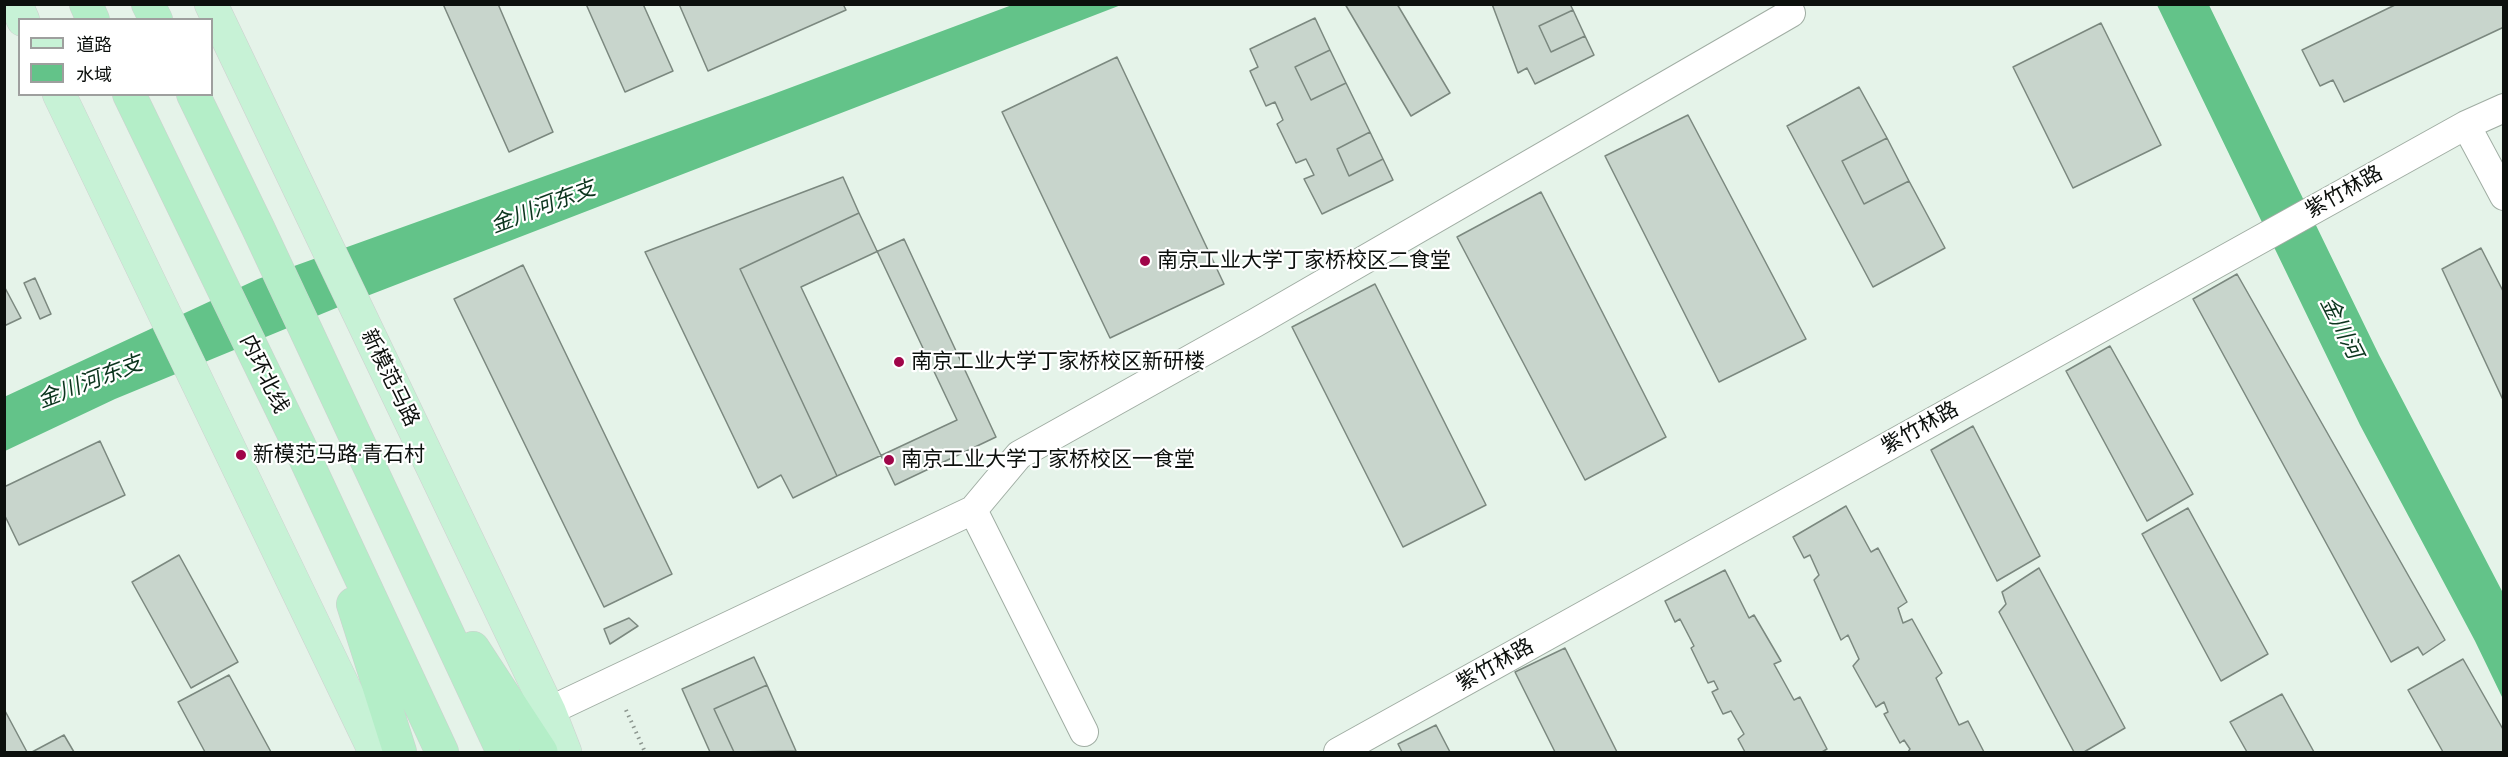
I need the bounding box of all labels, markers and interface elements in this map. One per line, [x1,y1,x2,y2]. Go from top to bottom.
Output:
legend [18,18,213,96]
text: 道路 [76,34,112,55]
text: 水域 [76,64,112,85]
street label: 紫竹林路 [2301,161,2387,223]
water label: 金川河东支 [487,175,599,239]
place label: 南京工业大学丁家桥校区二食堂 [1157,248,1451,274]
marker: 南京工业大学丁家桥校区二食堂 [1138,254,1152,268]
water label: 金川河 [2314,293,2368,363]
street label: 新模范马路 [356,325,424,431]
street label: 内环北线 [234,331,294,417]
place label: 南京工业大学丁家桥校区新研楼 [911,349,1205,375]
water label: 金川河东支 [34,350,146,414]
marker: 南京工业大学丁家桥校区新研楼 [892,355,906,369]
street label: 紫竹林路 [1877,397,1963,459]
place label: 新模范马路·青石村 [253,442,425,468]
place label: 南京工业大学丁家桥校区一食堂 [901,447,1195,473]
marker: 新模范马路·青石村 [234,448,248,462]
marker: 南京工业大学丁家桥校区一食堂 [882,453,896,467]
street label: 紫竹林路 [1452,634,1538,696]

